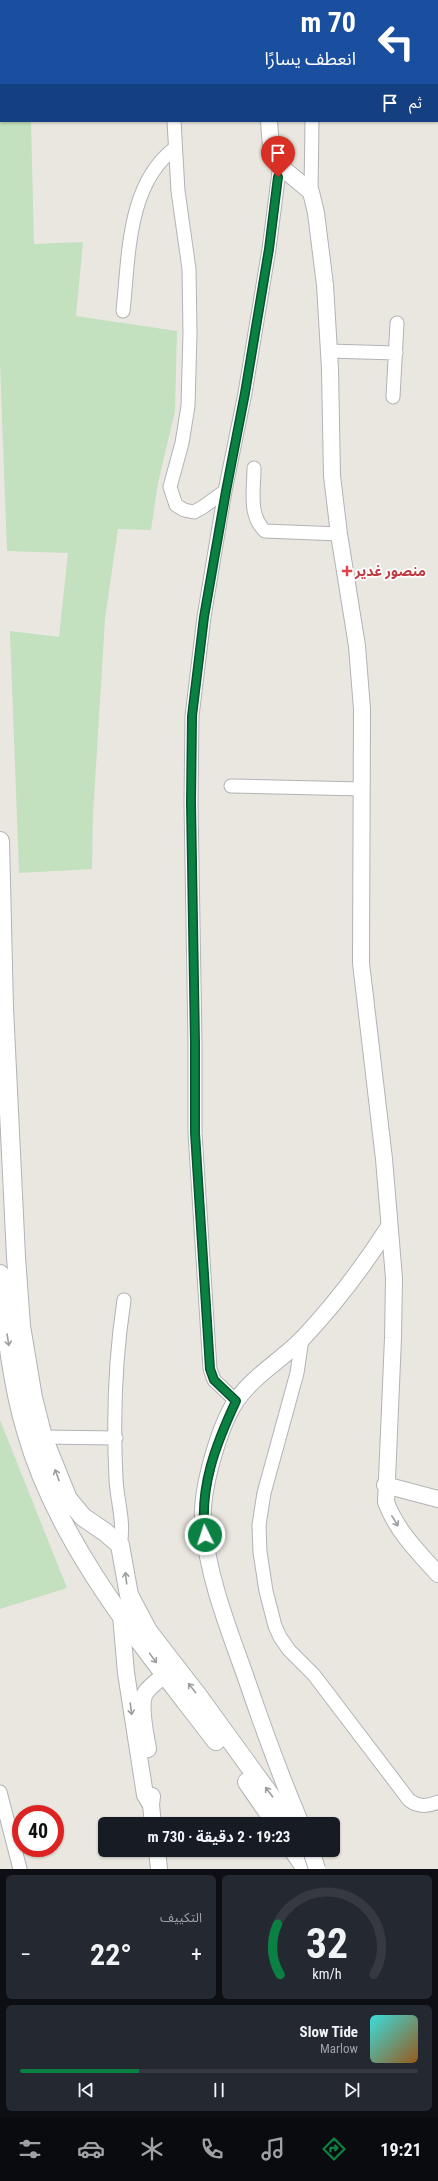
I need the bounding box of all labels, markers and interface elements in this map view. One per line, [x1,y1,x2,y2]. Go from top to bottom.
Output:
text: 70 m [300,6,356,39]
icon: left [370,16,422,68]
text: انعطف يسارًا [264,48,356,69]
icon: arrive [379,92,401,114]
text: ثم [409,94,422,112]
pin [261,136,295,177]
icon: arrive [267,142,289,164]
place label: منصور غدير [354,563,426,580]
marker: منصور غدير [342,566,352,576]
one-way arrow [4,1333,12,1346]
one-way arrow [52,1469,60,1481]
position arrow [184,1514,226,1556]
one-way arrow [391,1515,399,1527]
one-way arrow [122,1572,129,1585]
one-way arrow [149,1652,157,1663]
one-way arrow [187,1682,196,1693]
one-way arrow [127,1702,135,1715]
one-way arrow [265,1787,273,1798]
speed limit sign: 40 [12,1805,64,1857]
text: 19:23 · 2 دقيقة · 730 m [148,1828,290,1846]
text: التكييف [160,1910,202,1925]
text: 32 [306,1919,348,1968]
text: 22° [90,1937,132,1972]
text: − [20,1942,31,1967]
text: + [191,1942,202,1967]
text: km/h [312,1966,342,1982]
text: Slow Tide [300,2023,358,2041]
text: Marlow [320,2041,358,2056]
icon: previous [75,2079,97,2101]
icon: pause [208,2079,230,2101]
icon: next [341,2079,363,2101]
icon: filters [16,2135,44,2163]
icon: car [77,2135,105,2163]
icon: climate [138,2135,166,2163]
icon: phone [198,2135,226,2163]
icon: music [259,2135,287,2163]
icon: directions [320,2135,348,2163]
text: 19:21 [380,2139,422,2160]

